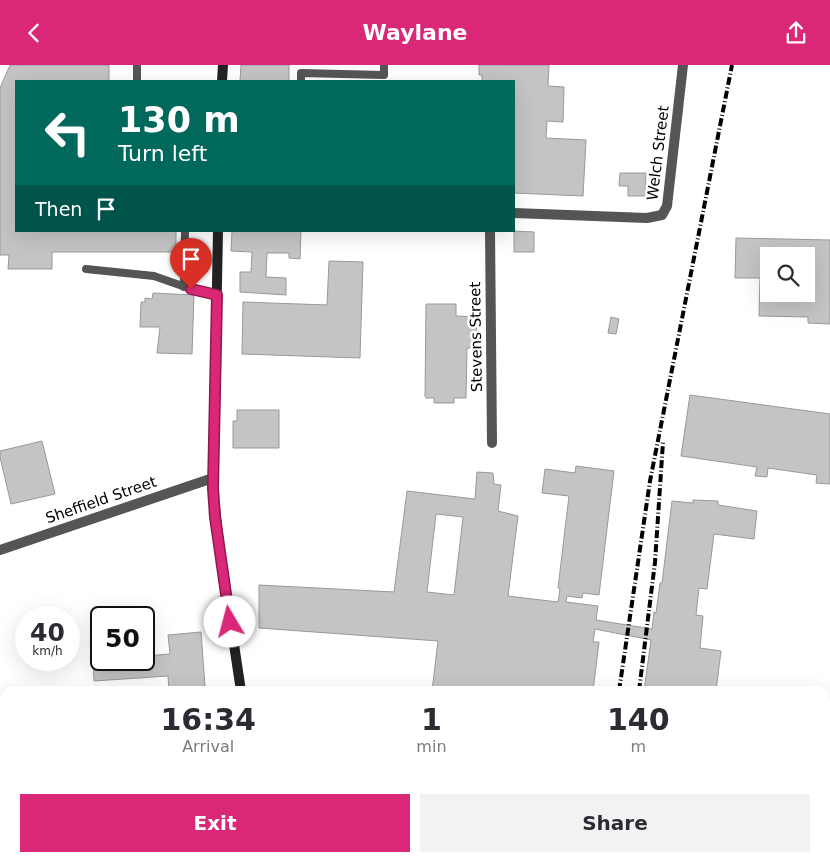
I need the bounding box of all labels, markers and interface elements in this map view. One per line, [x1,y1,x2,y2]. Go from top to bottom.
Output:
icon: back [20,19,48,47]
icon: share [782,19,810,47]
text: Waylane [363,20,467,45]
icon: left [35,100,100,165]
text: 130 m [118,100,240,140]
street label: Welch Street [643,104,673,201]
text: Turn left [118,141,207,166]
icon: arrive [92,195,120,223]
text: Then [35,198,82,220]
pin [170,238,212,289]
icon: arrive [177,245,205,273]
map controls [760,247,815,302]
button: search [760,247,815,302]
street label: Stevens Street [466,282,486,392]
street label: Sheffield Street [43,473,159,527]
position arrow [203,595,255,647]
speed limit sign: 50 [90,606,155,671]
text: 40 [30,618,65,647]
text: km/h [32,644,63,658]
text: 16:34 [160,702,256,737]
text: 1 [421,702,442,737]
text: 140 [607,702,670,737]
text: Arrival [182,737,234,756]
text: min [416,737,447,756]
text: m [630,737,646,756]
button: Exit [20,794,410,852]
button: Share [420,794,810,852]

